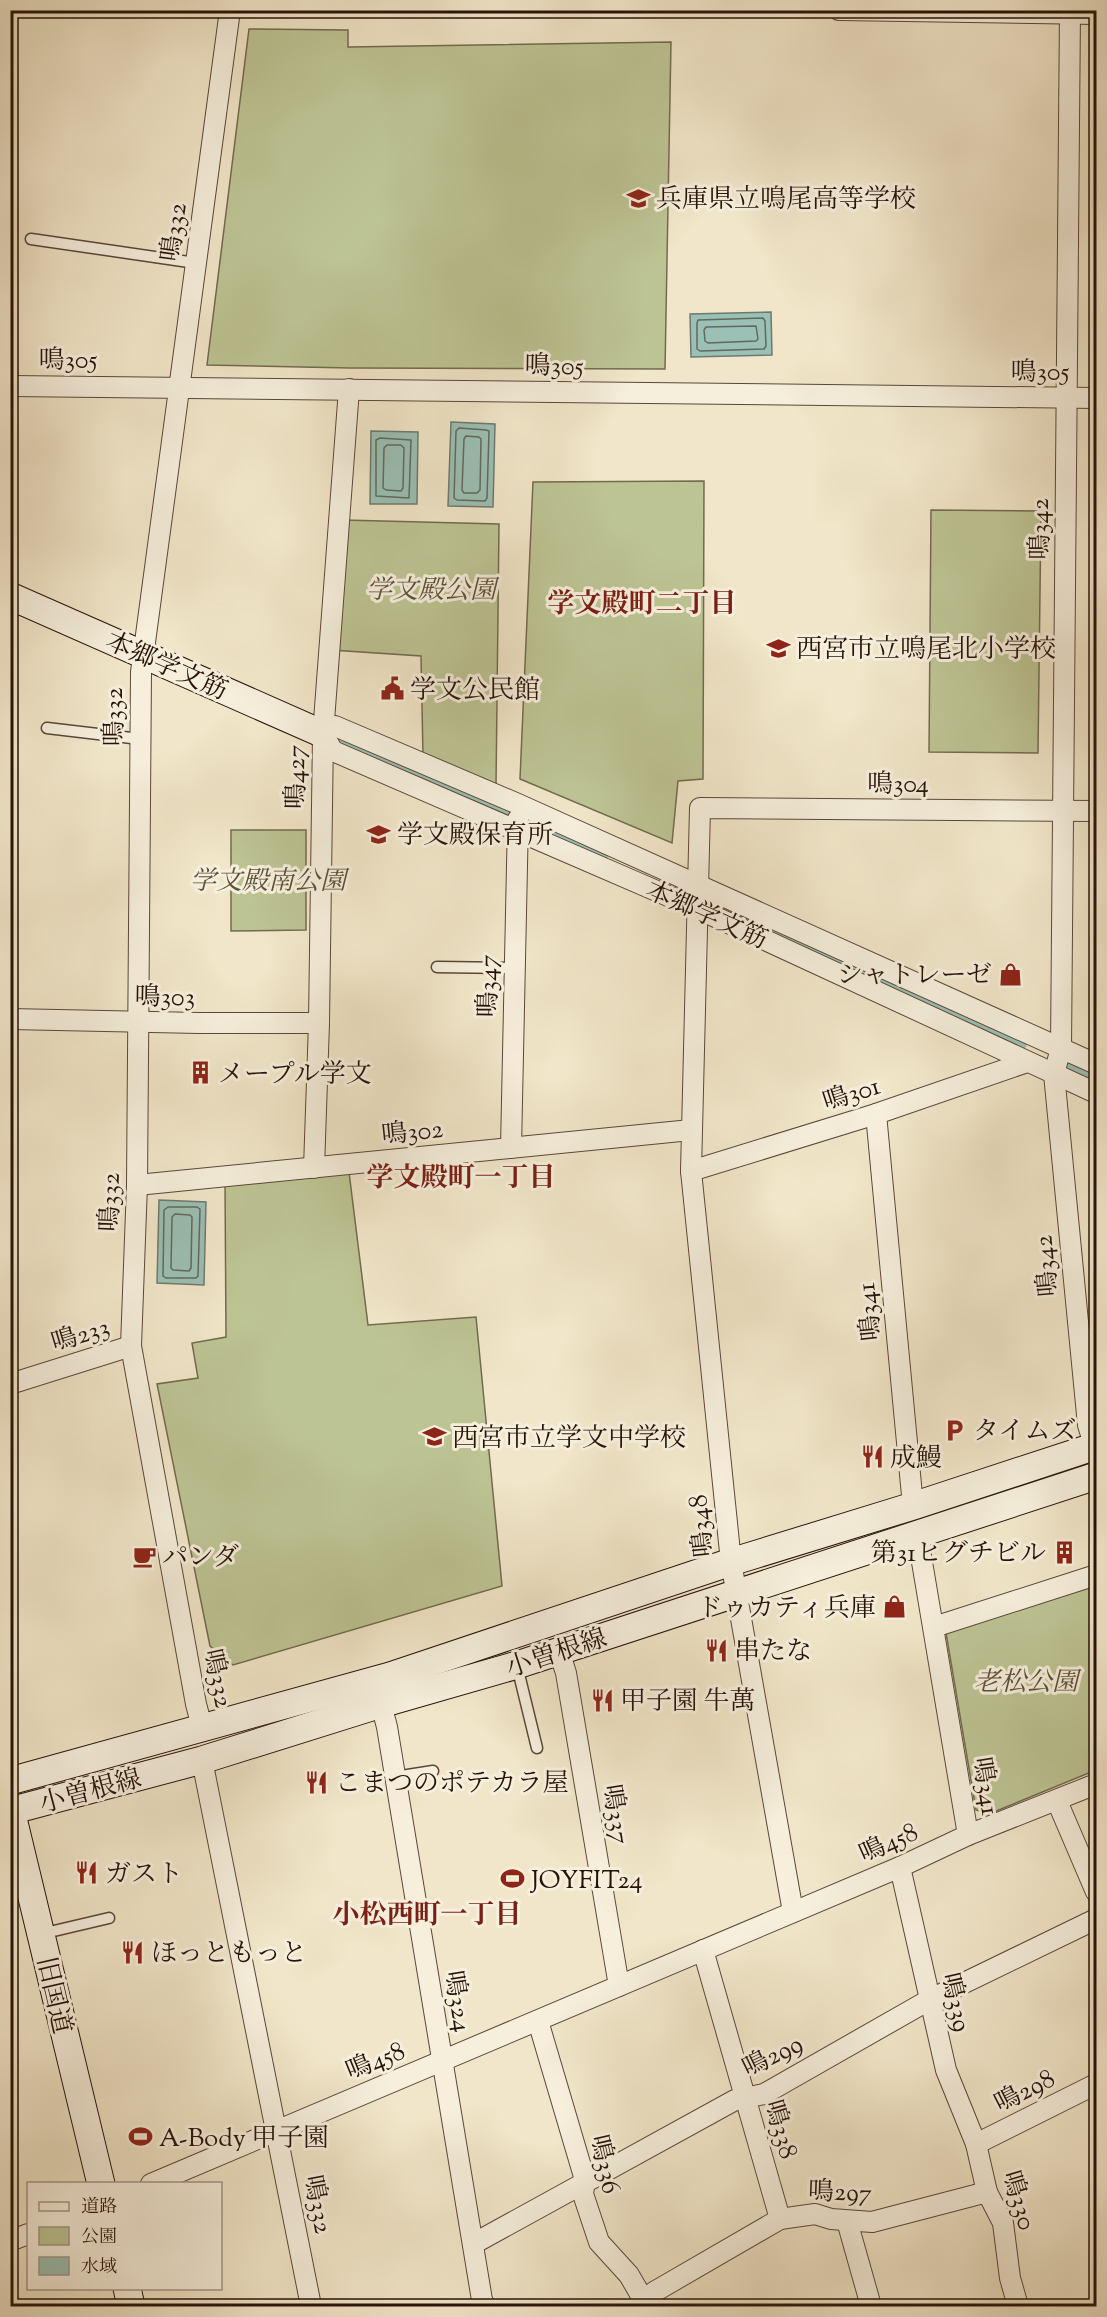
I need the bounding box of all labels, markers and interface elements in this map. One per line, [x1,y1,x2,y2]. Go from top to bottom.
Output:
place label: 兵庫県立鳴尾高等学校 [656,182,916,219]
school or university icon: 兵庫県立鳴尾高等学校 [625,185,651,211]
street label: 鳴332 [153,200,198,264]
street label: 鳴305 [39,343,98,380]
street label: 鳴305 [524,348,584,387]
street label: 鳴305 [1011,355,1070,392]
street label: 鳴342 [1023,498,1060,560]
park label: 学文殿公園 [366,573,500,610]
district label: 学文殿町二丁目 [548,586,737,625]
street label: 本郷学文筋 [99,624,233,711]
place label: 西宮市立鳴尾北小学校 [796,632,1056,669]
school or university icon: 西宮市立鳴尾北小学校 [765,635,791,661]
place label: 学文公民館 [410,673,540,710]
public building icon: 学文公民館 [379,676,405,702]
street label: 鳴332 [97,687,134,747]
street label: 鳴427 [278,745,317,810]
street label: 鳴304 [867,767,929,804]
place label: 学文殿保育所 [397,818,553,855]
school or university icon: 学文殿保育所 [366,821,392,847]
park label: 学文殿南公園 [190,864,350,901]
street label: 本郷学文筋 [639,873,773,960]
street label: 鳴347 [470,954,509,1018]
place label: シャトレーゼ [837,958,992,995]
shop icon: シャトレーゼ [997,961,1023,987]
street label: 鳴303 [134,979,196,1018]
place label: メープル学文 [218,1057,372,1094]
building icon: メープル学文 [187,1060,213,1086]
street label: 鳴301 [818,1069,886,1122]
street label: 鳴302 [380,1112,445,1155]
district label: 学文殿町一丁目 [367,1160,556,1199]
street label: 鳴332 [92,1172,131,1232]
street label: 鳴342 [1026,1233,1069,1298]
street label: 鳴341 [849,1281,892,1343]
street label: 鳴233 [47,1310,114,1363]
place label: タイムズ [973,1414,1076,1451]
parking icon: タイムズ [942,1417,968,1443]
place label: 西宮市立学文中学校 [452,1421,686,1458]
school or university icon: 西宮市立学文中学校 [421,1424,447,1450]
place label: 成鰻 [890,1441,942,1478]
restaurant icon: 成鰻 [859,1444,885,1470]
street label: 鳴348 [681,1493,724,1559]
place label: 第31ヒグチビル [871,1536,1046,1573]
building icon: 第31ヒグチビル [1051,1539,1077,1565]
place label: パンダ [162,1540,239,1577]
cafe icon: パンダ [131,1543,157,1569]
place label: ドゥカティ兵庫 [697,1591,876,1628]
shop icon: ドゥカティ兵庫 [881,1594,907,1620]
street label: 小曽根線 [502,1621,612,1688]
place label: 串たな [734,1634,812,1671]
restaurant icon: 串たな [703,1637,729,1663]
street label: 鳴332 [192,1646,241,1711]
park label: 老松公園 [974,1665,1082,1702]
place label: 甲子園 牛萬 [620,1684,756,1721]
restaurant icon: 甲子園 牛萬 [589,1687,615,1713]
street label: 鳴341 [962,1755,1007,1818]
street label: 小曽根線 [36,1761,146,1824]
place label: こまつのポテカラ屋 [335,1766,568,1803]
restaurant icon: こまつのポテカラ屋 [304,1769,330,1795]
street label: 鳴337 [592,1782,637,1847]
street label: 鳴458 [854,1815,924,1874]
place label: ガスト [105,1857,183,1894]
restaurant icon: ガスト [74,1860,100,1886]
place label: JOYFIT24 [529,1863,643,1900]
sports icon: JOYFIT24 [500,1866,526,1892]
district label: 小松西町一丁目 [333,1897,522,1936]
place label: ほっともっと [151,1936,307,1973]
restaurant icon: ほっともっと [120,1939,146,1965]
street label: 旧国道 [26,1953,79,2038]
street label: 鳴324 [433,1968,480,2035]
street label: 鳴339 [930,1969,979,2036]
street label: 鳴299 [736,2027,810,2088]
street label: 鳴458 [341,2034,411,2091]
street label: 鳴298 [988,2061,1062,2123]
street label: 鳴338 [754,2096,806,2164]
place label: A-Body 甲子園 [159,2121,329,2158]
sports icon: A-Body 甲子園 [128,2124,154,2150]
street label: 鳴336 [579,2131,628,2198]
street label: 鳴330 [991,2166,1044,2235]
street label: 鳴332 [293,2172,340,2237]
street label: 鳴297 [807,2174,872,2213]
legend [27,2182,222,2290]
text: 道路 [81,2195,117,2221]
text: 公園 [81,2225,117,2251]
text: 水域 [81,2255,117,2281]

